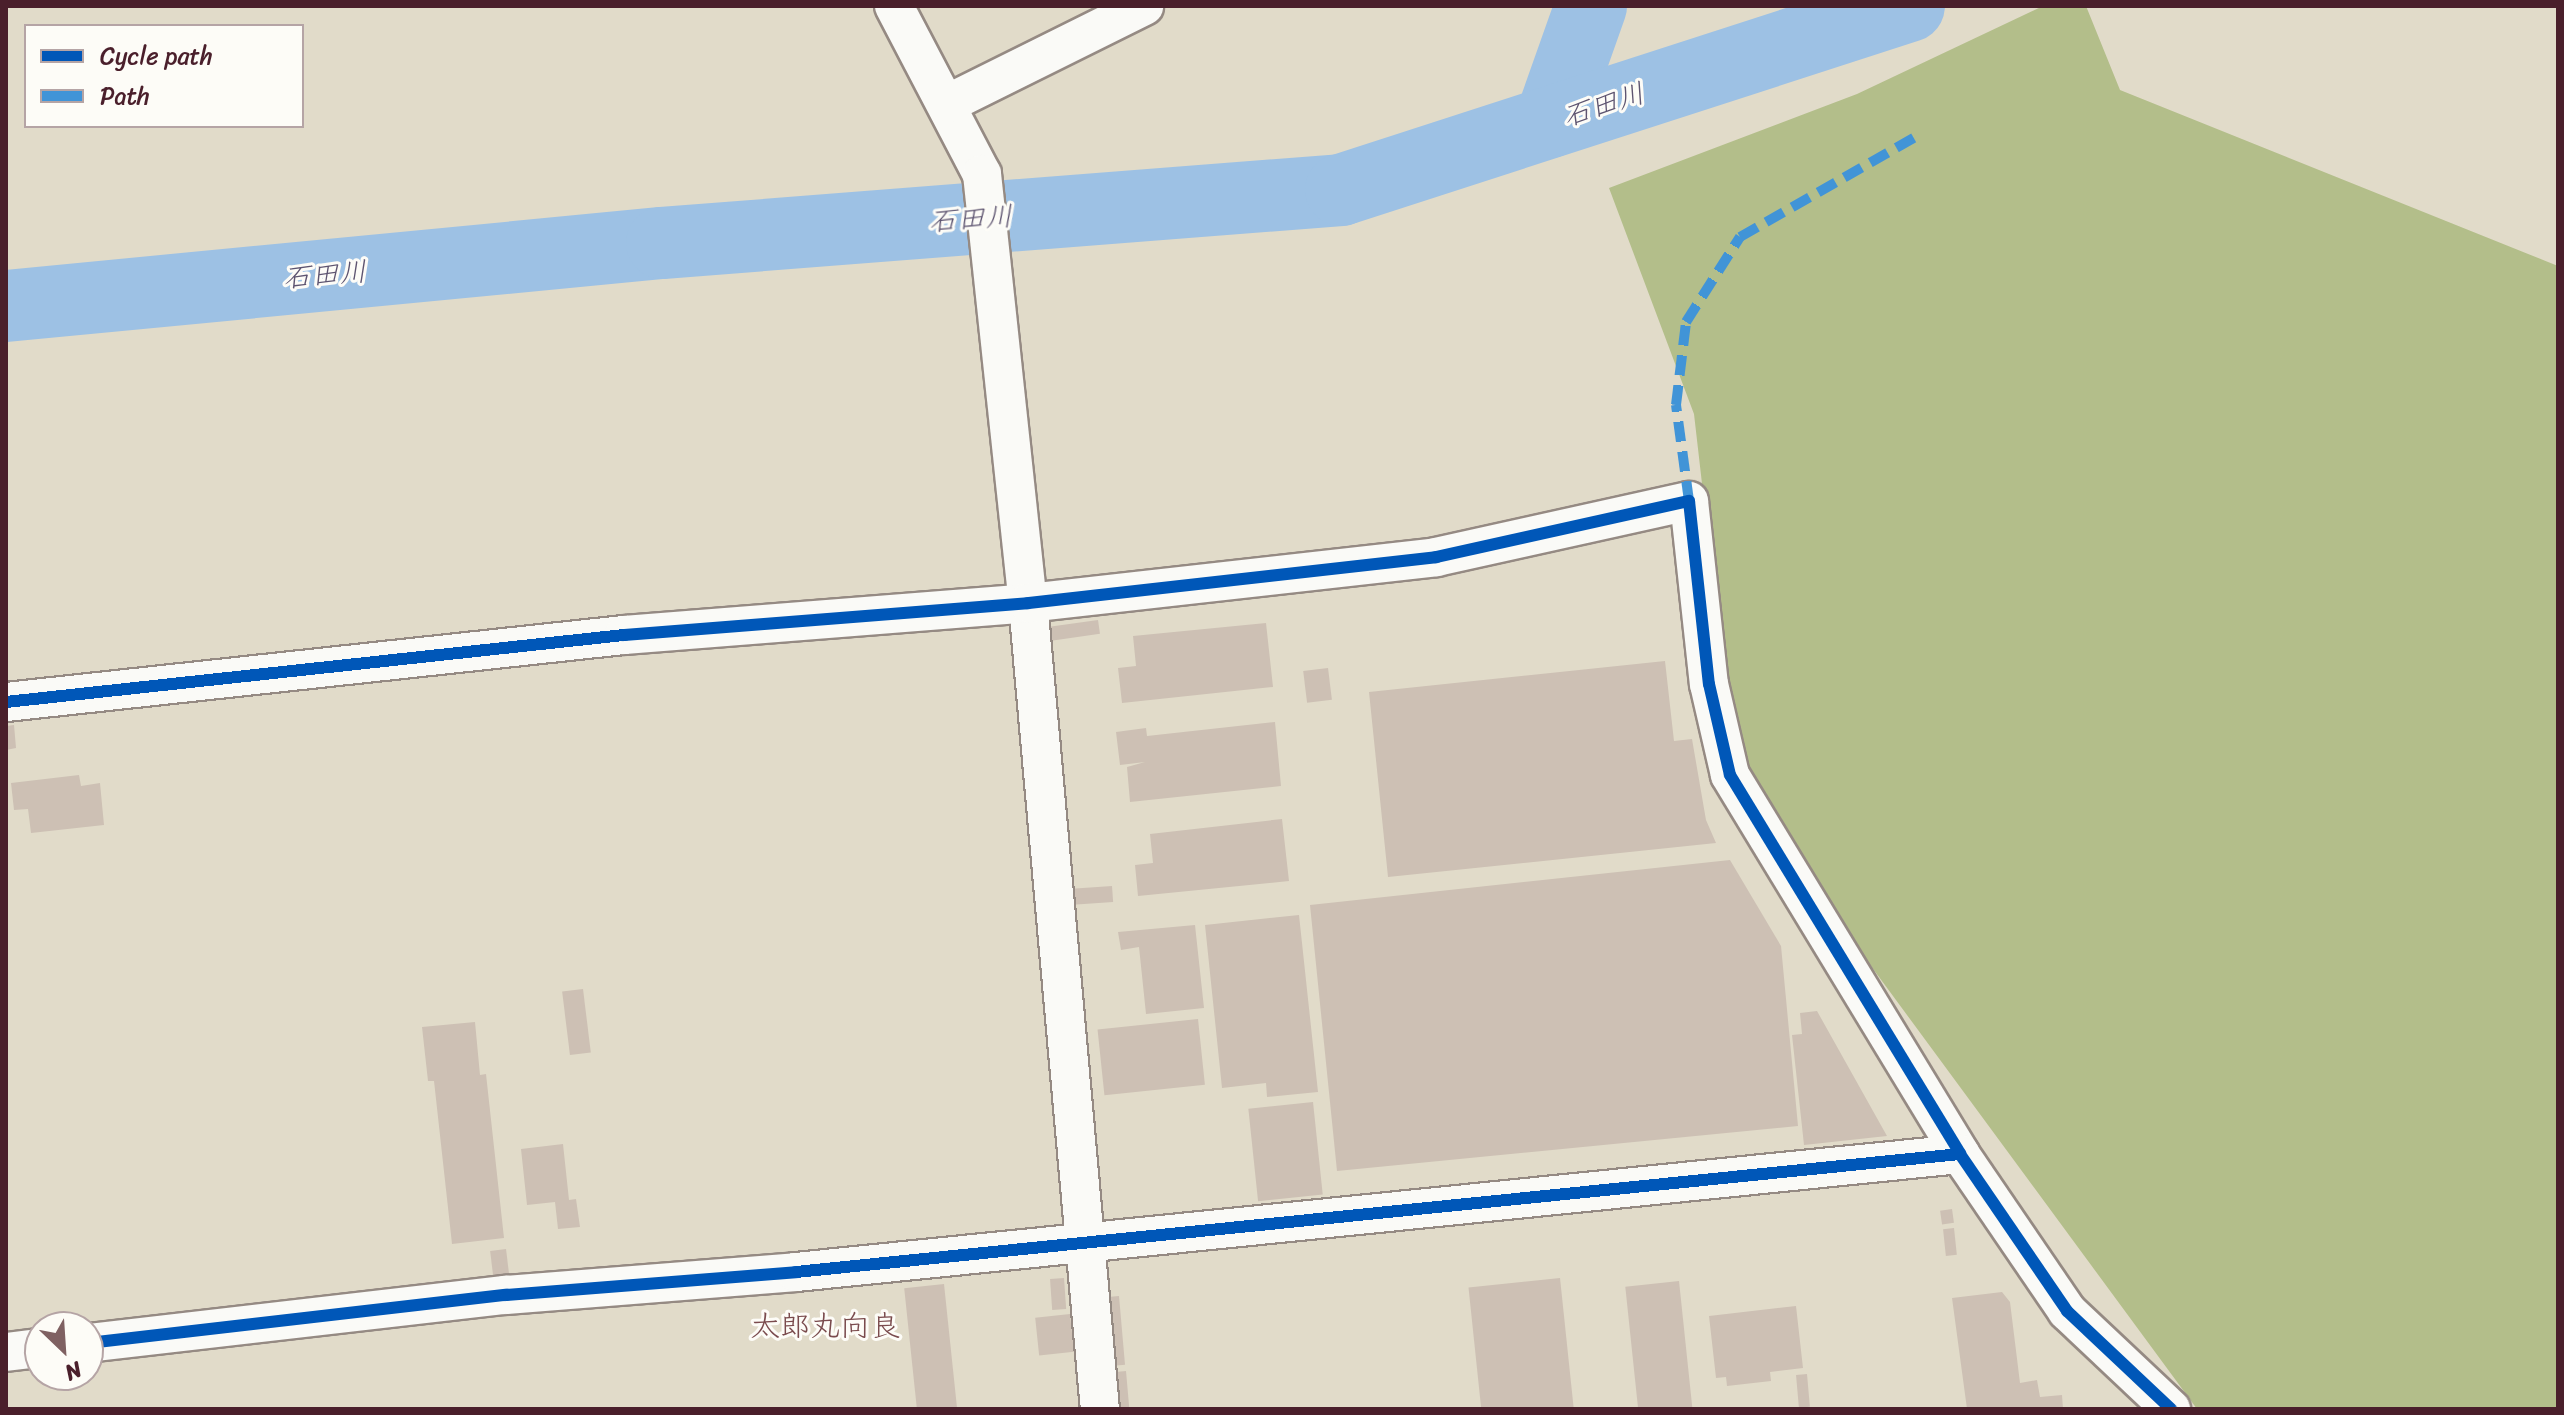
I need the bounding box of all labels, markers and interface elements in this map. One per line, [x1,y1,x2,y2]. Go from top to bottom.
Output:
legend [24,24,304,128]
text: Cycle path [100,35,213,77]
text: Path [100,75,150,117]
water label: 石田川 [1559,76,1649,134]
water label: 石田川 [928,199,1014,239]
water label: 石田川 [282,255,368,295]
district label: 太郎丸向良 [750,1308,900,1344]
north arrow [24,1311,104,1391]
text: N [58,1350,89,1392]

